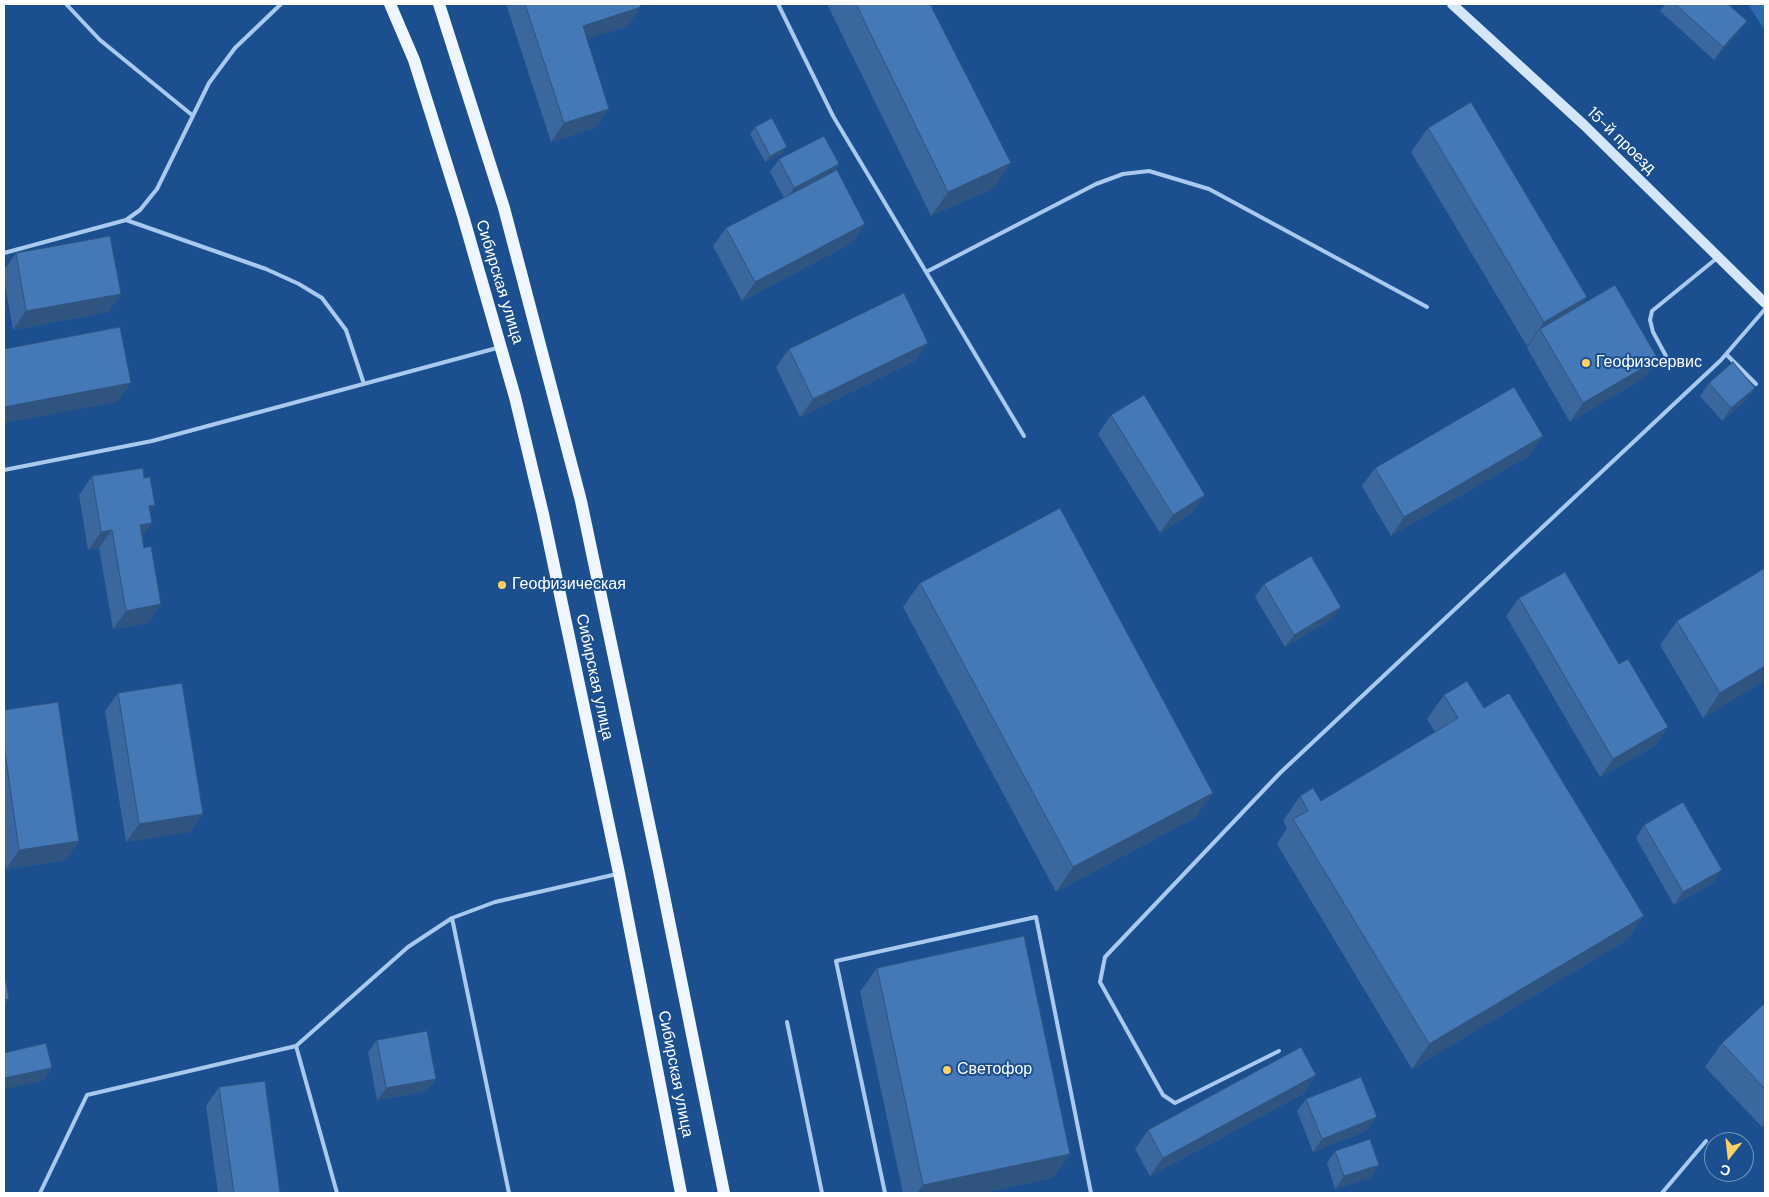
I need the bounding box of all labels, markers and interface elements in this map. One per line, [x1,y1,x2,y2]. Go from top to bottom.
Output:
street label: 15-й проезд [1583,104,1659,178]
street label: Сибирская улица [471,218,527,346]
place label: Геофизсервис [1596,353,1702,373]
marker: Геофизсервис [1580,357,1592,369]
place label: Геофизическая [512,575,626,595]
marker: Геофизическая [496,579,508,591]
street label: Сибирская улица [571,612,617,742]
street label: Сибирская улица [653,1009,697,1139]
place label: Светофор [957,1060,1032,1080]
marker: Светофор [941,1064,953,1076]
north arrow [1704,1132,1754,1182]
text: С [1718,1160,1732,1181]

